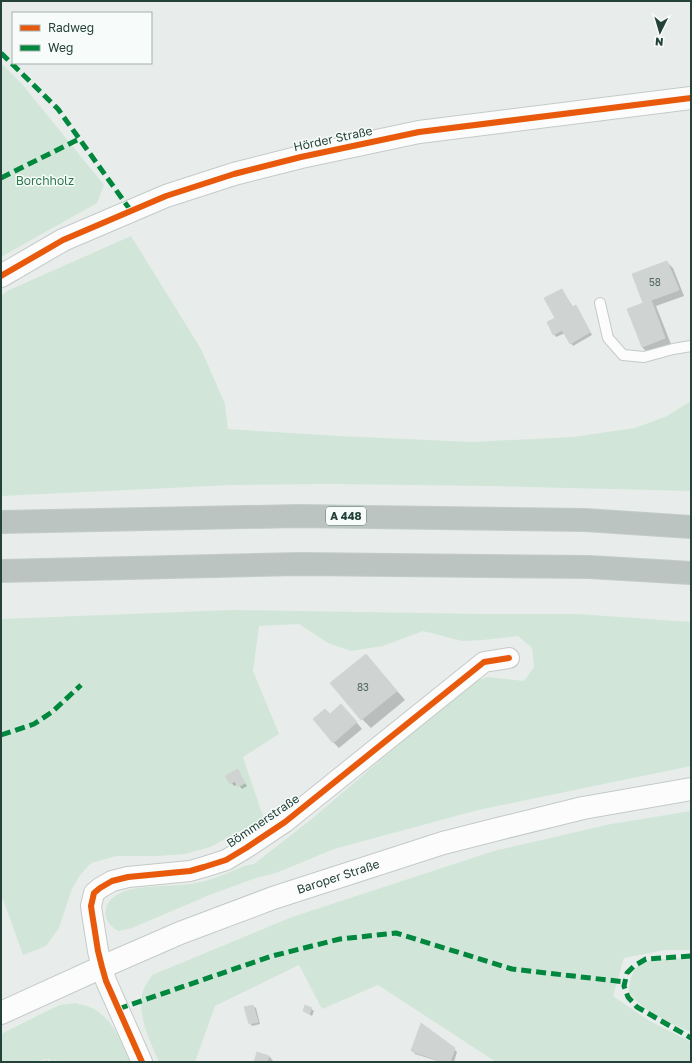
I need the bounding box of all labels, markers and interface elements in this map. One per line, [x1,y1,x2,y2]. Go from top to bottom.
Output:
legend [12,12,152,64]
north arrow [640,12,680,52]
text: Radweg [48,20,94,35]
text: N [654,36,664,49]
text: Weg [48,40,73,55]
street label: Hörder Straße [292,123,374,154]
park label: Borchholz [16,173,74,188]
house number: 58 [649,276,661,288]
road number: A 448 [326,507,366,525]
house number: 83 [357,681,369,693]
street label: Bömmerstraße [223,791,302,850]
street label: Baroper Straße [295,856,381,897]

